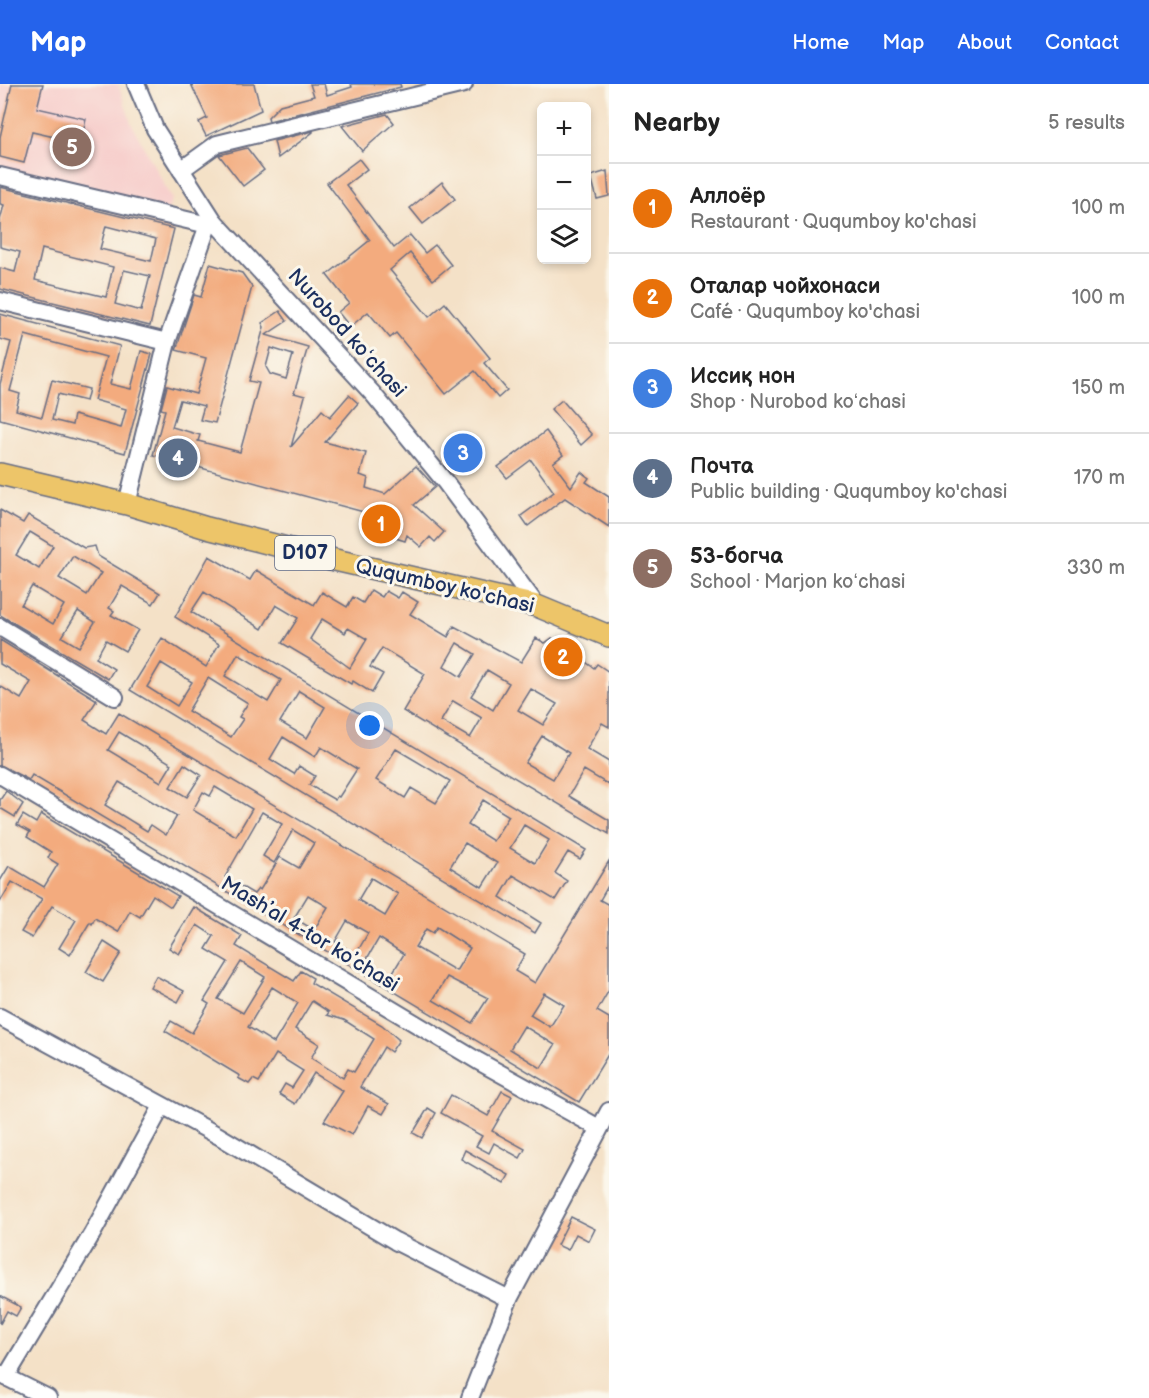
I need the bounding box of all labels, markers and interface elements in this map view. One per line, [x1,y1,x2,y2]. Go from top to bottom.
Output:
text: Map [30,26,86,59]
text: Home [792,30,849,55]
text: Map [882,30,924,55]
text: About [957,30,1012,55]
text: Contact [1045,30,1119,55]
map controls [537,102,591,264]
button: + [537,102,591,156]
text: Nearby [633,108,720,139]
text: 5 results [1048,111,1125,135]
pin: 5 [52,124,92,170]
button: − [537,156,591,210]
text: Аллоёр [690,183,766,210]
text: 1 [648,196,657,220]
text: 100 m [1072,196,1125,220]
button: layers [537,210,591,264]
text: Restaurant · Ququmboy ko'chasi [690,210,977,234]
street label: Nurobod koʻchasi [283,263,411,403]
text: Оталар чойхонаси [690,273,880,300]
text: 2 [647,286,658,310]
text: 100 m [1072,286,1125,310]
text: Café · Ququmboy ko'chasi [690,300,920,324]
text: Иссиқ нон [690,363,795,390]
text: 3 [647,376,658,400]
text: 150 m [1072,376,1125,400]
text: Shop · Nurobod koʻchasi [690,390,906,414]
pin: 3 [444,430,482,476]
pin: 4 [158,436,198,481]
text: Почта [690,453,754,480]
text: 4 [647,466,658,490]
text: 170 m [1074,466,1125,490]
text: Public building · Ququmboy ko'chasi [690,480,1007,504]
pin: 1 [362,502,400,546]
road number: D107 [275,536,335,570]
text: 53-богча [690,543,783,570]
street label: Ququmboy ko'chasi [353,553,537,619]
text: 5 [647,556,658,580]
text: 330 m [1067,556,1125,580]
text: School · Marjon koʻchasi [690,570,905,594]
pin: 2 [544,634,582,680]
your location [355,711,384,740]
street label: Mashʼal 4-tor koʼchasi [216,871,404,997]

